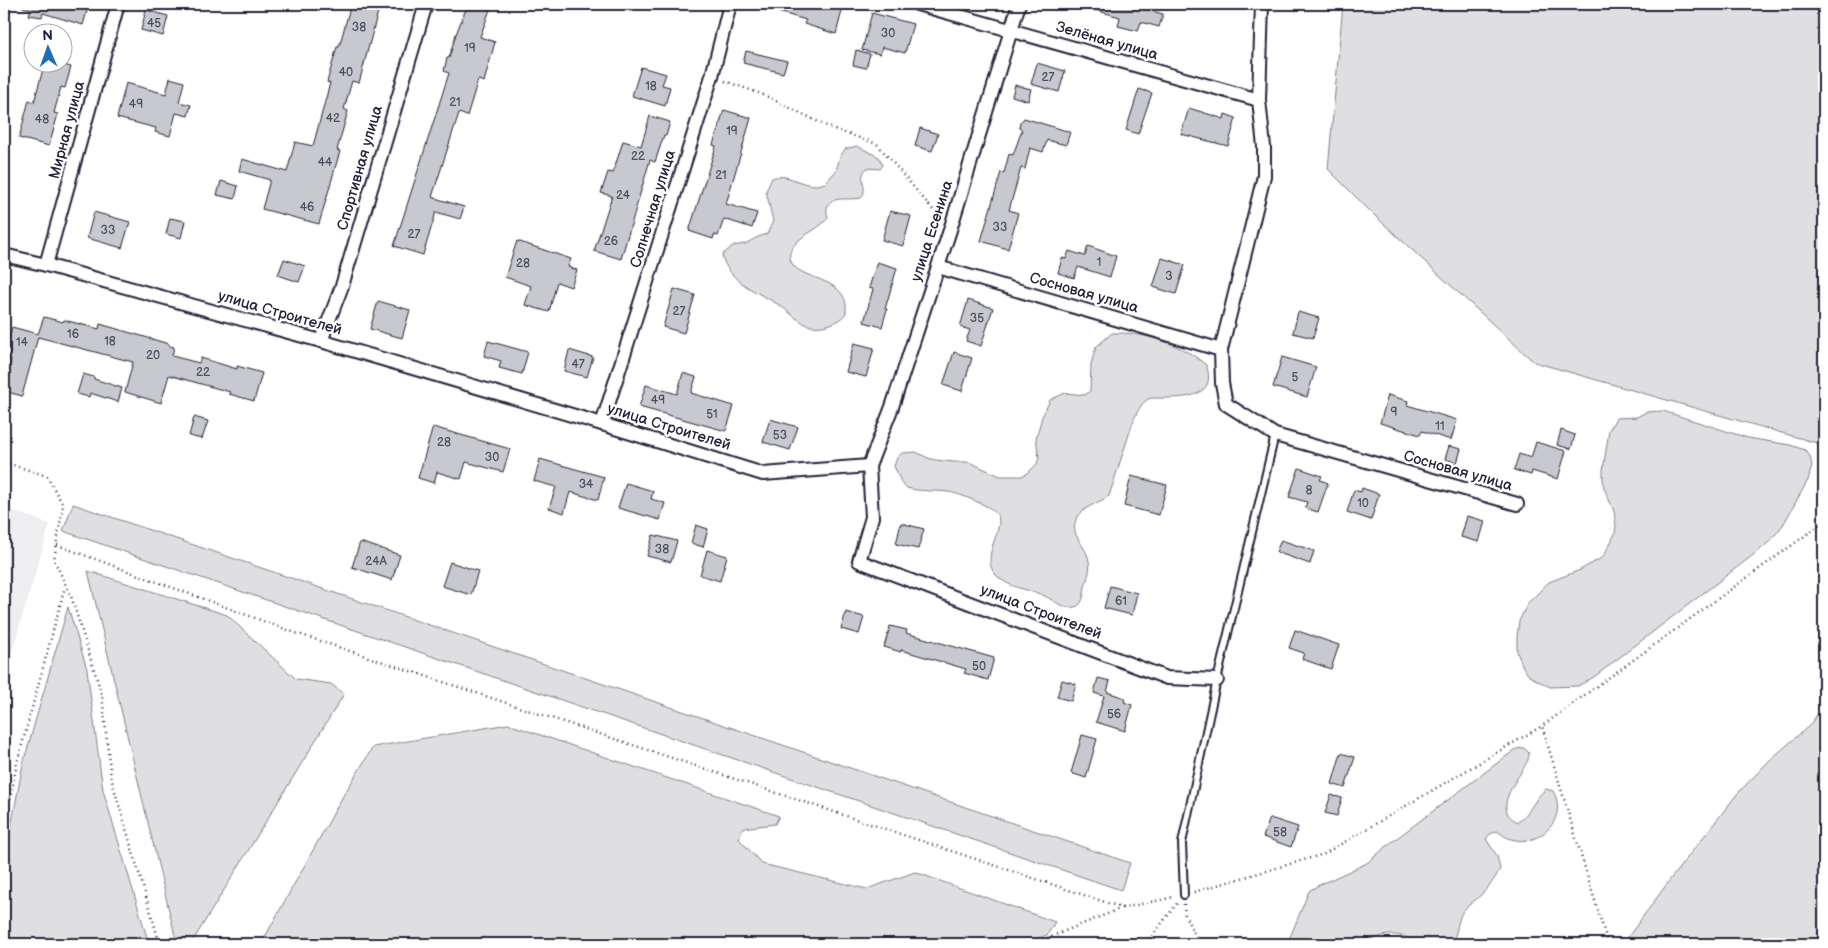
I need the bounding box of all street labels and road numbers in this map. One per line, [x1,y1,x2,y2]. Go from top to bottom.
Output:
street label: Зелёная улица [1054,17,1160,65]
street label: Мирная улица [45,79,89,181]
street label: Спортивная улица [333,103,387,233]
street label: Солнечная улица [626,148,680,270]
street label: улица Есенина [907,178,957,284]
street label: Сосновая улица [1027,268,1141,318]
street label: улица Строителей [216,286,344,340]
street label: улица Строителей [605,399,733,455]
street label: Сосновая улица [1401,446,1515,496]
street label: улица Строителей [978,580,1104,644]

